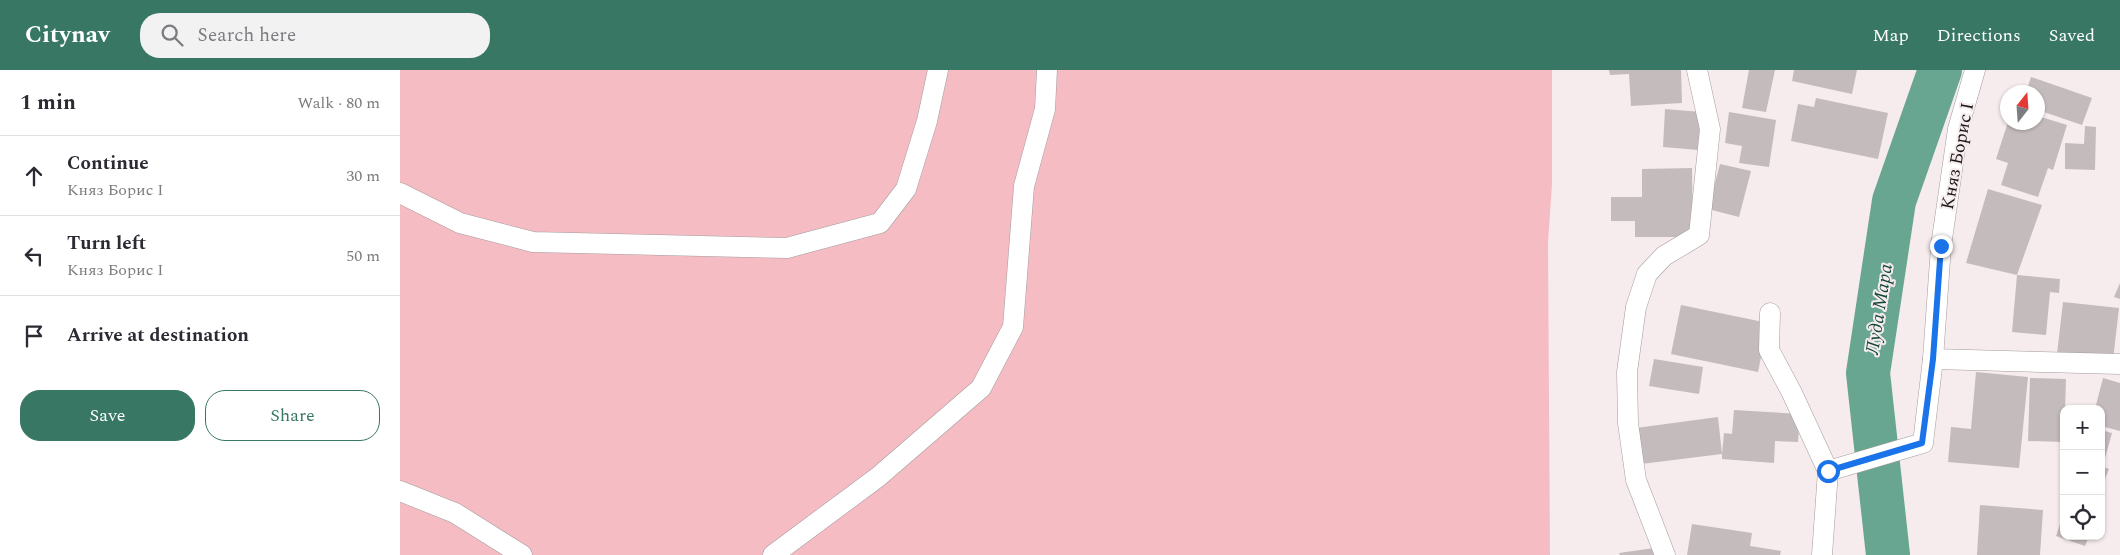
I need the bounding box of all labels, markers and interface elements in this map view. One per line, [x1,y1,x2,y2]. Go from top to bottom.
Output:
search box [140,13,490,58]
text: Citynav [25,17,110,53]
icon: search [158,21,186,49]
text: Search here [198,21,296,50]
text: Map [1873,22,1909,49]
text: Directions [1937,22,2021,49]
text: Saved [2049,22,2095,49]
north arrow [2000,85,2045,130]
text: 1 min [20,87,76,119]
text: Walk · 80 m [297,91,380,115]
street label: Княз Борис I [1934,100,1981,212]
text: Continue [67,149,149,178]
icon: ahead [20,162,48,190]
text: 30 m [346,164,380,188]
text: Княз Борис I [67,178,164,202]
text: Turn left [67,229,146,258]
route end [1930,235,1953,258]
icon: left [20,242,48,270]
text: 50 m [346,244,380,268]
text: Княз Борис I [67,258,164,282]
water label: Луда Мара [1858,261,1901,358]
text: Arrive at destination [67,321,249,350]
icon: arrive [20,322,48,350]
button: Save [20,390,195,441]
button: Share [205,390,380,441]
map controls [2060,405,2105,540]
button: + [2060,405,2105,450]
button: − [2060,450,2105,495]
route start [1817,460,1840,483]
button: locate [2060,495,2105,540]

